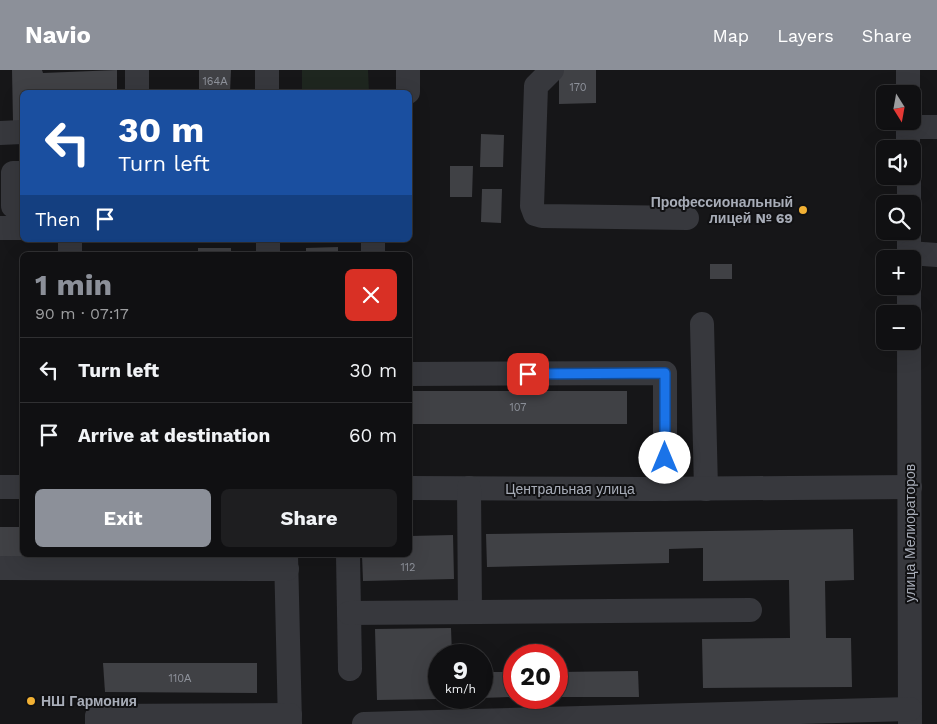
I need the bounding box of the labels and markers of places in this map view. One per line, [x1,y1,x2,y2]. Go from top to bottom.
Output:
place label: Профессиональный лицей № 69 [651,194,793,226]
marker: Профессиональный лицей № 69 [797,204,809,216]
pin [507,353,549,395]
place label: НШ Гармония [41,693,137,709]
marker: НШ Гармония [25,695,37,707]

